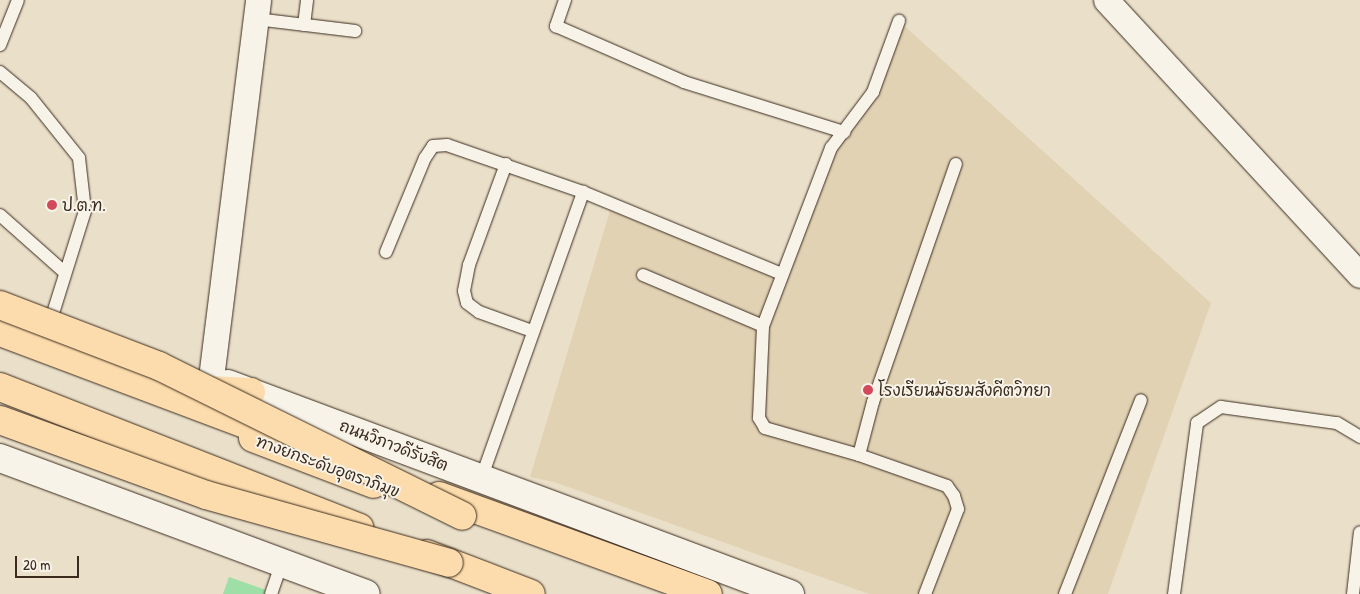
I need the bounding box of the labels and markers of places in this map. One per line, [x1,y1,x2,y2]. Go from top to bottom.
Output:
place label: ป.ต.ท. [62,195,106,215]
marker: ป.ต.ท. [46,199,58,211]
place label: โรงเรียนมัธยมสังคีตวิทยา [878,380,1051,400]
marker: โรงเรียนมัธยมสังคีตวิทยา [862,384,874,396]

